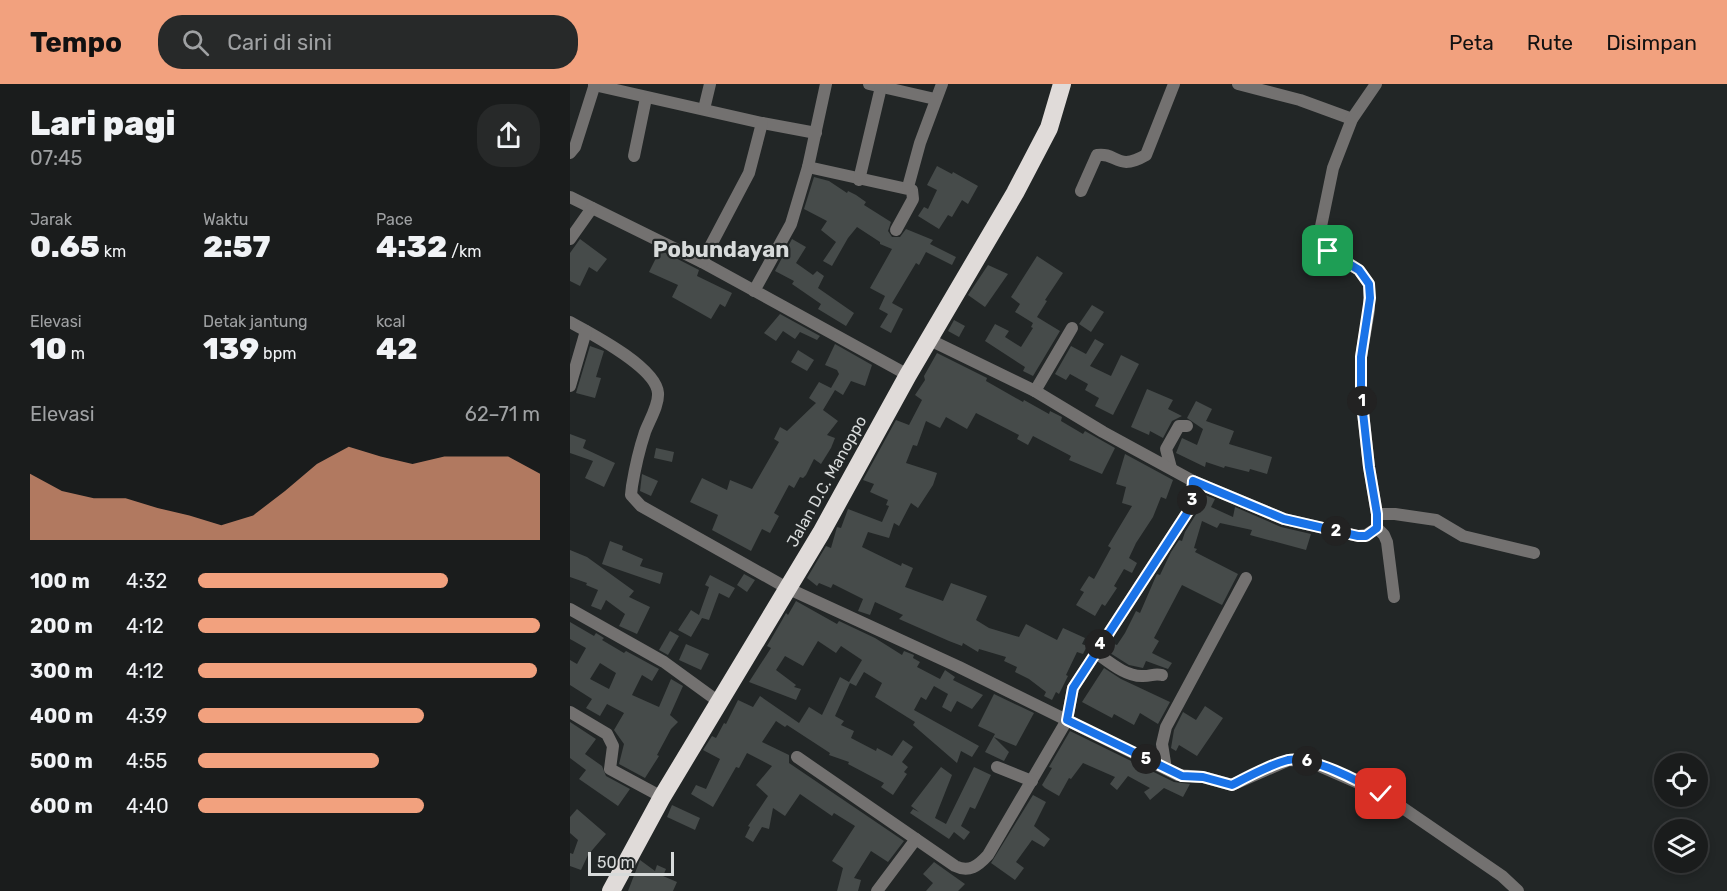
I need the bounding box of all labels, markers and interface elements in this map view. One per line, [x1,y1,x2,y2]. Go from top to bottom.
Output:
search box [158,15,578,69]
text: Tempo [30,26,122,59]
icon: search [179,26,212,59]
text: Cari di sini [227,29,332,56]
text: Peta [1449,30,1494,55]
text: Rute [1527,30,1573,55]
text: Disimpan [1606,30,1697,55]
text: Lari pagi [30,104,176,143]
button: share [477,104,540,167]
text: 07:45 [30,146,82,170]
text: Jarak [30,210,72,229]
text: Waktu [203,210,248,229]
text: Pace [376,210,413,229]
pin [1302,225,1353,276]
text: 0.65 [30,229,100,265]
text: 2:57 [203,229,271,265]
text: 4:32 [376,229,447,265]
icon: arrive [1311,234,1344,267]
district label: Pobundayan [653,236,789,263]
text: km [100,242,126,261]
text: /km [447,242,481,261]
text: Elevasi [30,312,82,331]
text: Detak jantung [203,312,308,331]
text: kcal [376,312,405,331]
text: 10 [30,331,67,367]
text: 139 [203,331,259,367]
text: 42 [376,331,418,367]
text: m [67,344,85,363]
text: bpm [259,344,296,363]
pin: 1 [1347,386,1377,416]
text: 1 [1358,391,1366,410]
text: Elevasi [30,402,95,426]
text: 62–71 m [465,402,540,426]
street label: Jalan D.C. Manoppo [783,412,870,550]
pin: 3 [1177,485,1207,515]
text: 3 [1187,490,1197,509]
pin: 2 [1321,516,1351,546]
text: 2 [1331,521,1341,540]
text: 100 m [30,569,90,593]
text: 4:32 [126,569,167,593]
text: 200 m [30,614,93,638]
text: 4:12 [126,614,164,638]
pin: 4 [1085,629,1115,659]
text: 4 [1095,634,1105,653]
text: 300 m [30,659,93,683]
text: 4:12 [126,659,164,683]
text: 400 m [30,704,93,728]
text: 4:39 [126,704,167,728]
pin: 5 [1131,744,1161,774]
pin: 6 [1292,746,1322,776]
text: 500 m [30,749,93,773]
text: 4:55 [126,749,167,773]
text: 5 [1141,749,1151,768]
text: 6 [1302,751,1312,770]
map controls [1654,753,1708,873]
button: locate [1654,753,1708,807]
pin [1355,768,1406,819]
icon: check [1364,777,1397,810]
text: 600 m [30,794,93,818]
text: 4:40 [126,794,169,818]
button: layers [1654,819,1708,873]
scale bar [588,849,674,876]
text: 50 m [597,853,635,872]

